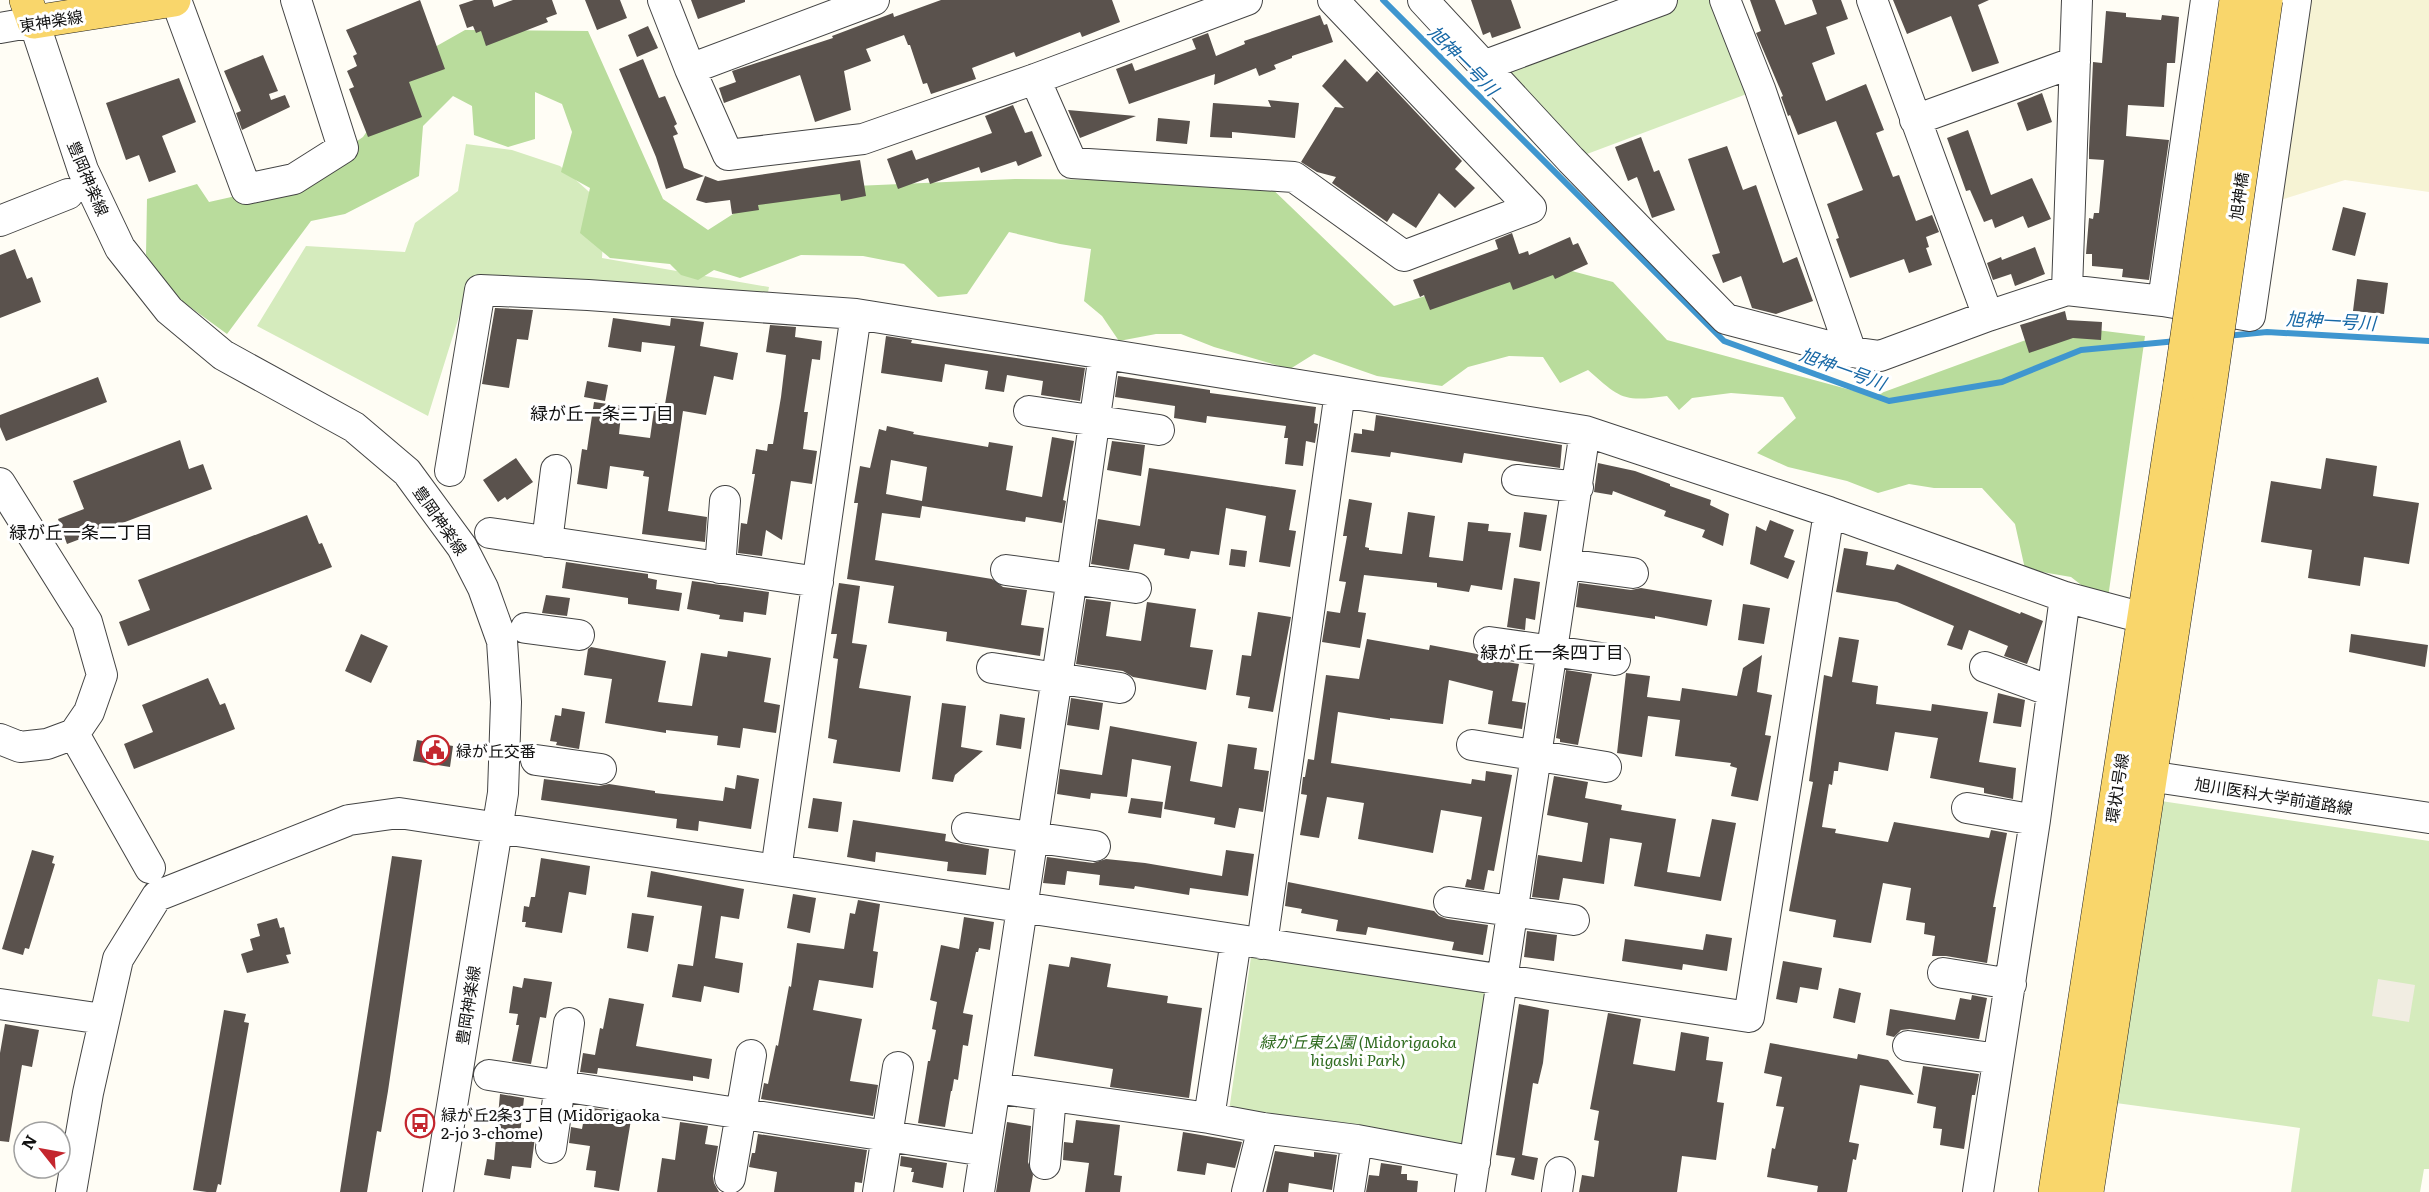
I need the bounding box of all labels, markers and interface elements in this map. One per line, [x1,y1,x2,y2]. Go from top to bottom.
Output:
street label: 東神楽線 [18,3,84,37]
water label: 旭神一号川 [1423,19,1507,103]
street label: 豊岡神楽線 [62,136,116,220]
street label: 旭神橋 [2223,171,2253,221]
water label: 旭神一号川 [2285,304,2379,336]
water label: 旭神一号川 [1796,340,1892,397]
district label: 緑が丘一条三丁目 [530,399,674,426]
street label: 豊岡神楽線 [408,480,474,560]
district label: 緑が丘一条二丁目 [9,518,153,545]
district label: 緑が丘一条四丁目 [1480,638,1624,665]
public building icon: 緑が丘交番 [419,734,451,766]
place label: 緑が丘交番 [456,738,536,762]
street label: 環状1号線 [2099,751,2133,825]
street label: 旭川医科大学前道路線 [2193,771,2355,819]
street label: 豊岡神楽線 [449,964,485,1046]
park label: 緑が丘東公園 (Midorigaoka higashi Park) [1259,1029,1458,1071]
place label: 緑が丘2条3丁目 (Midorigaoka 2-jo 3-chome) [441,1102,660,1144]
bus stop icon: 緑が丘2条3丁目 (Midorigaoka 2-jo 3-chome) [404,1107,436,1139]
north arrow [12,1120,72,1180]
text: N [15,1130,42,1154]

